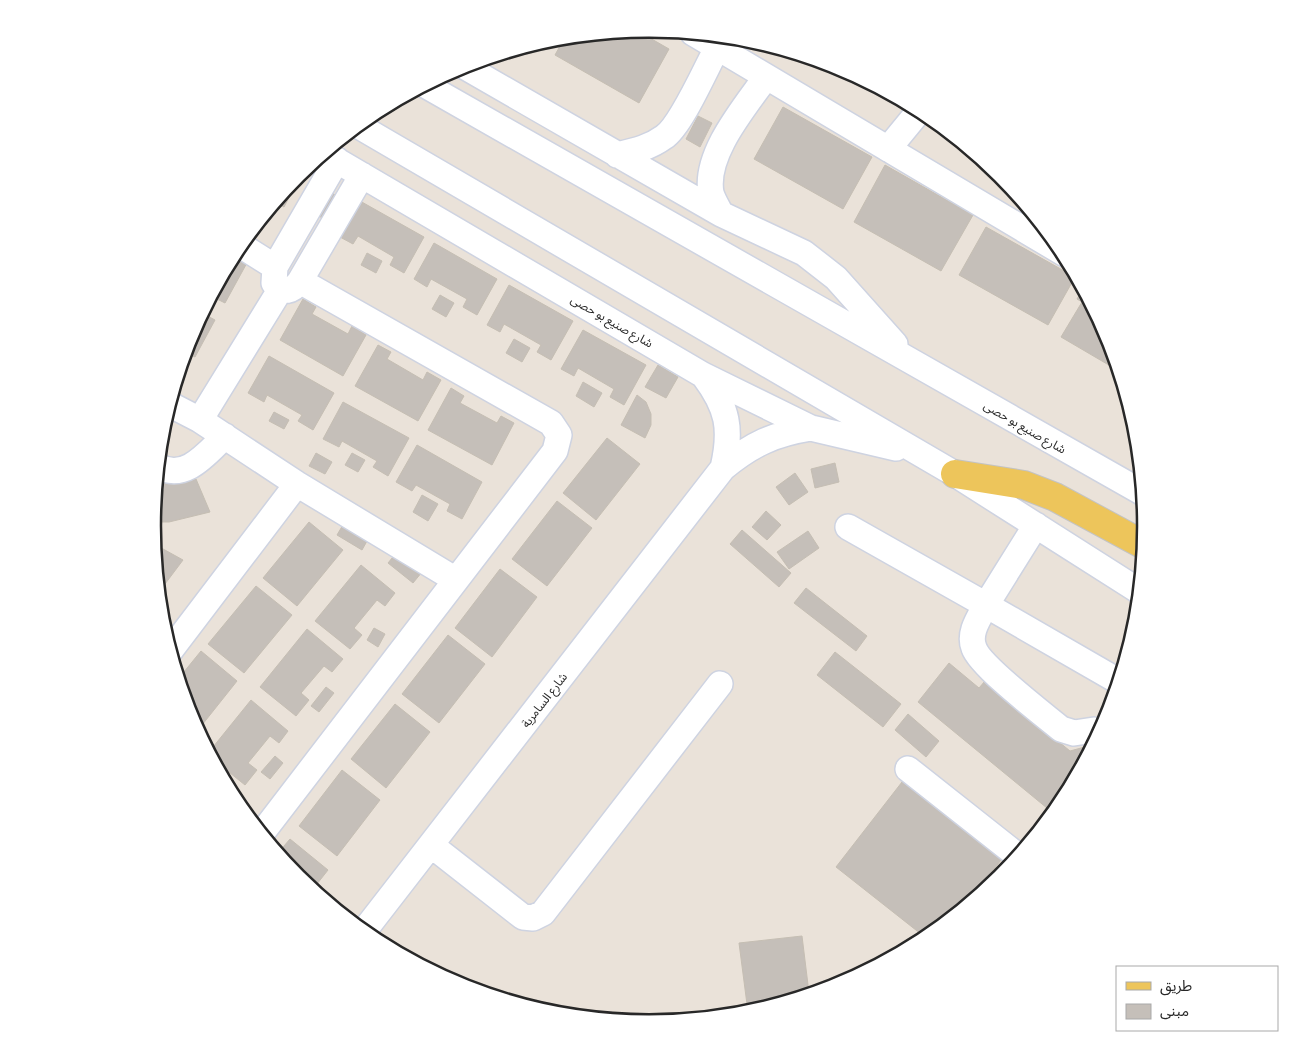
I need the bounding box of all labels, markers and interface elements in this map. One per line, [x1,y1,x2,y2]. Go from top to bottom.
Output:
street label: شارع صنيع بو حصى [567,290,656,352]
street label: شارع صنيع بو حصى [980,396,1069,458]
street label: شارع السامرية [517,669,572,732]
legend [1116,966,1278,1031]
text: طريق [1160,975,1192,996]
text: مبنى [1160,1000,1189,1021]

